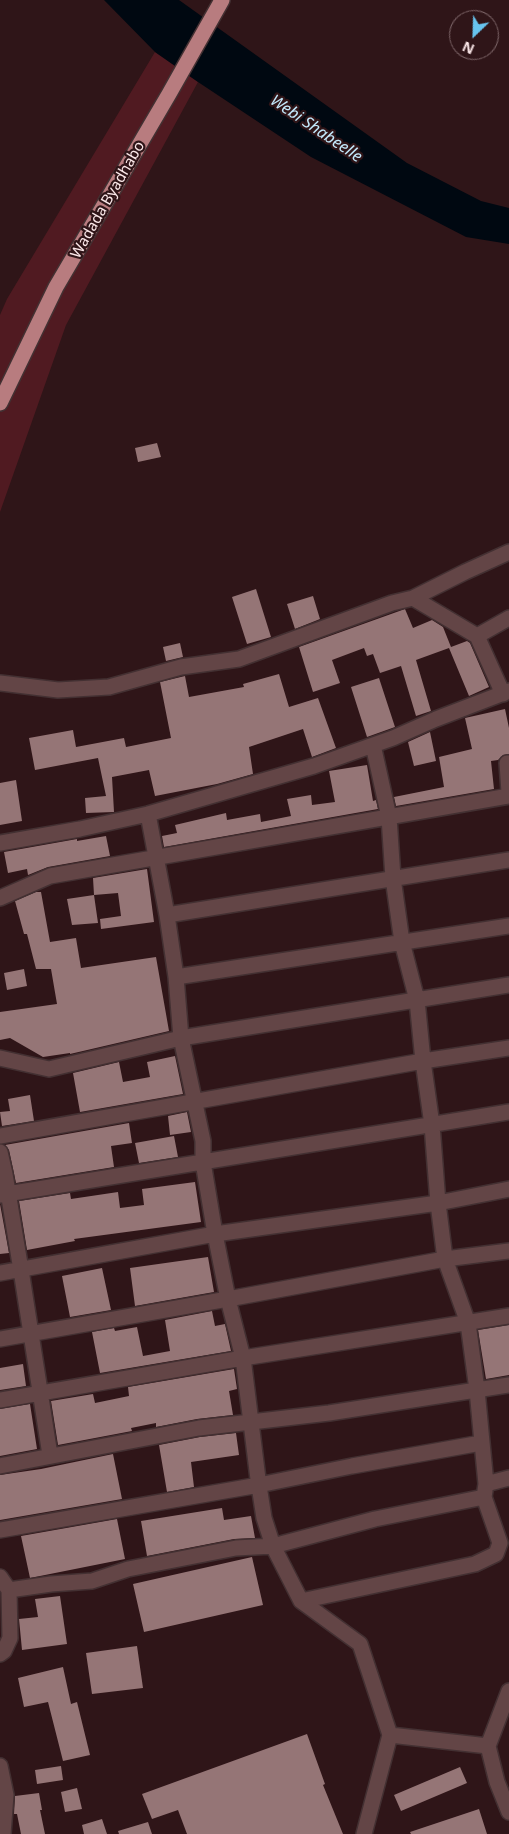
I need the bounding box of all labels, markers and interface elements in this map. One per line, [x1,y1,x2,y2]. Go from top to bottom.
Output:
north arrow [449,10,499,60]
text: N [459,37,477,59]
water label: Webi Shabeelle [266,91,366,167]
street label: Wadada Byadhabo [67,138,149,262]

